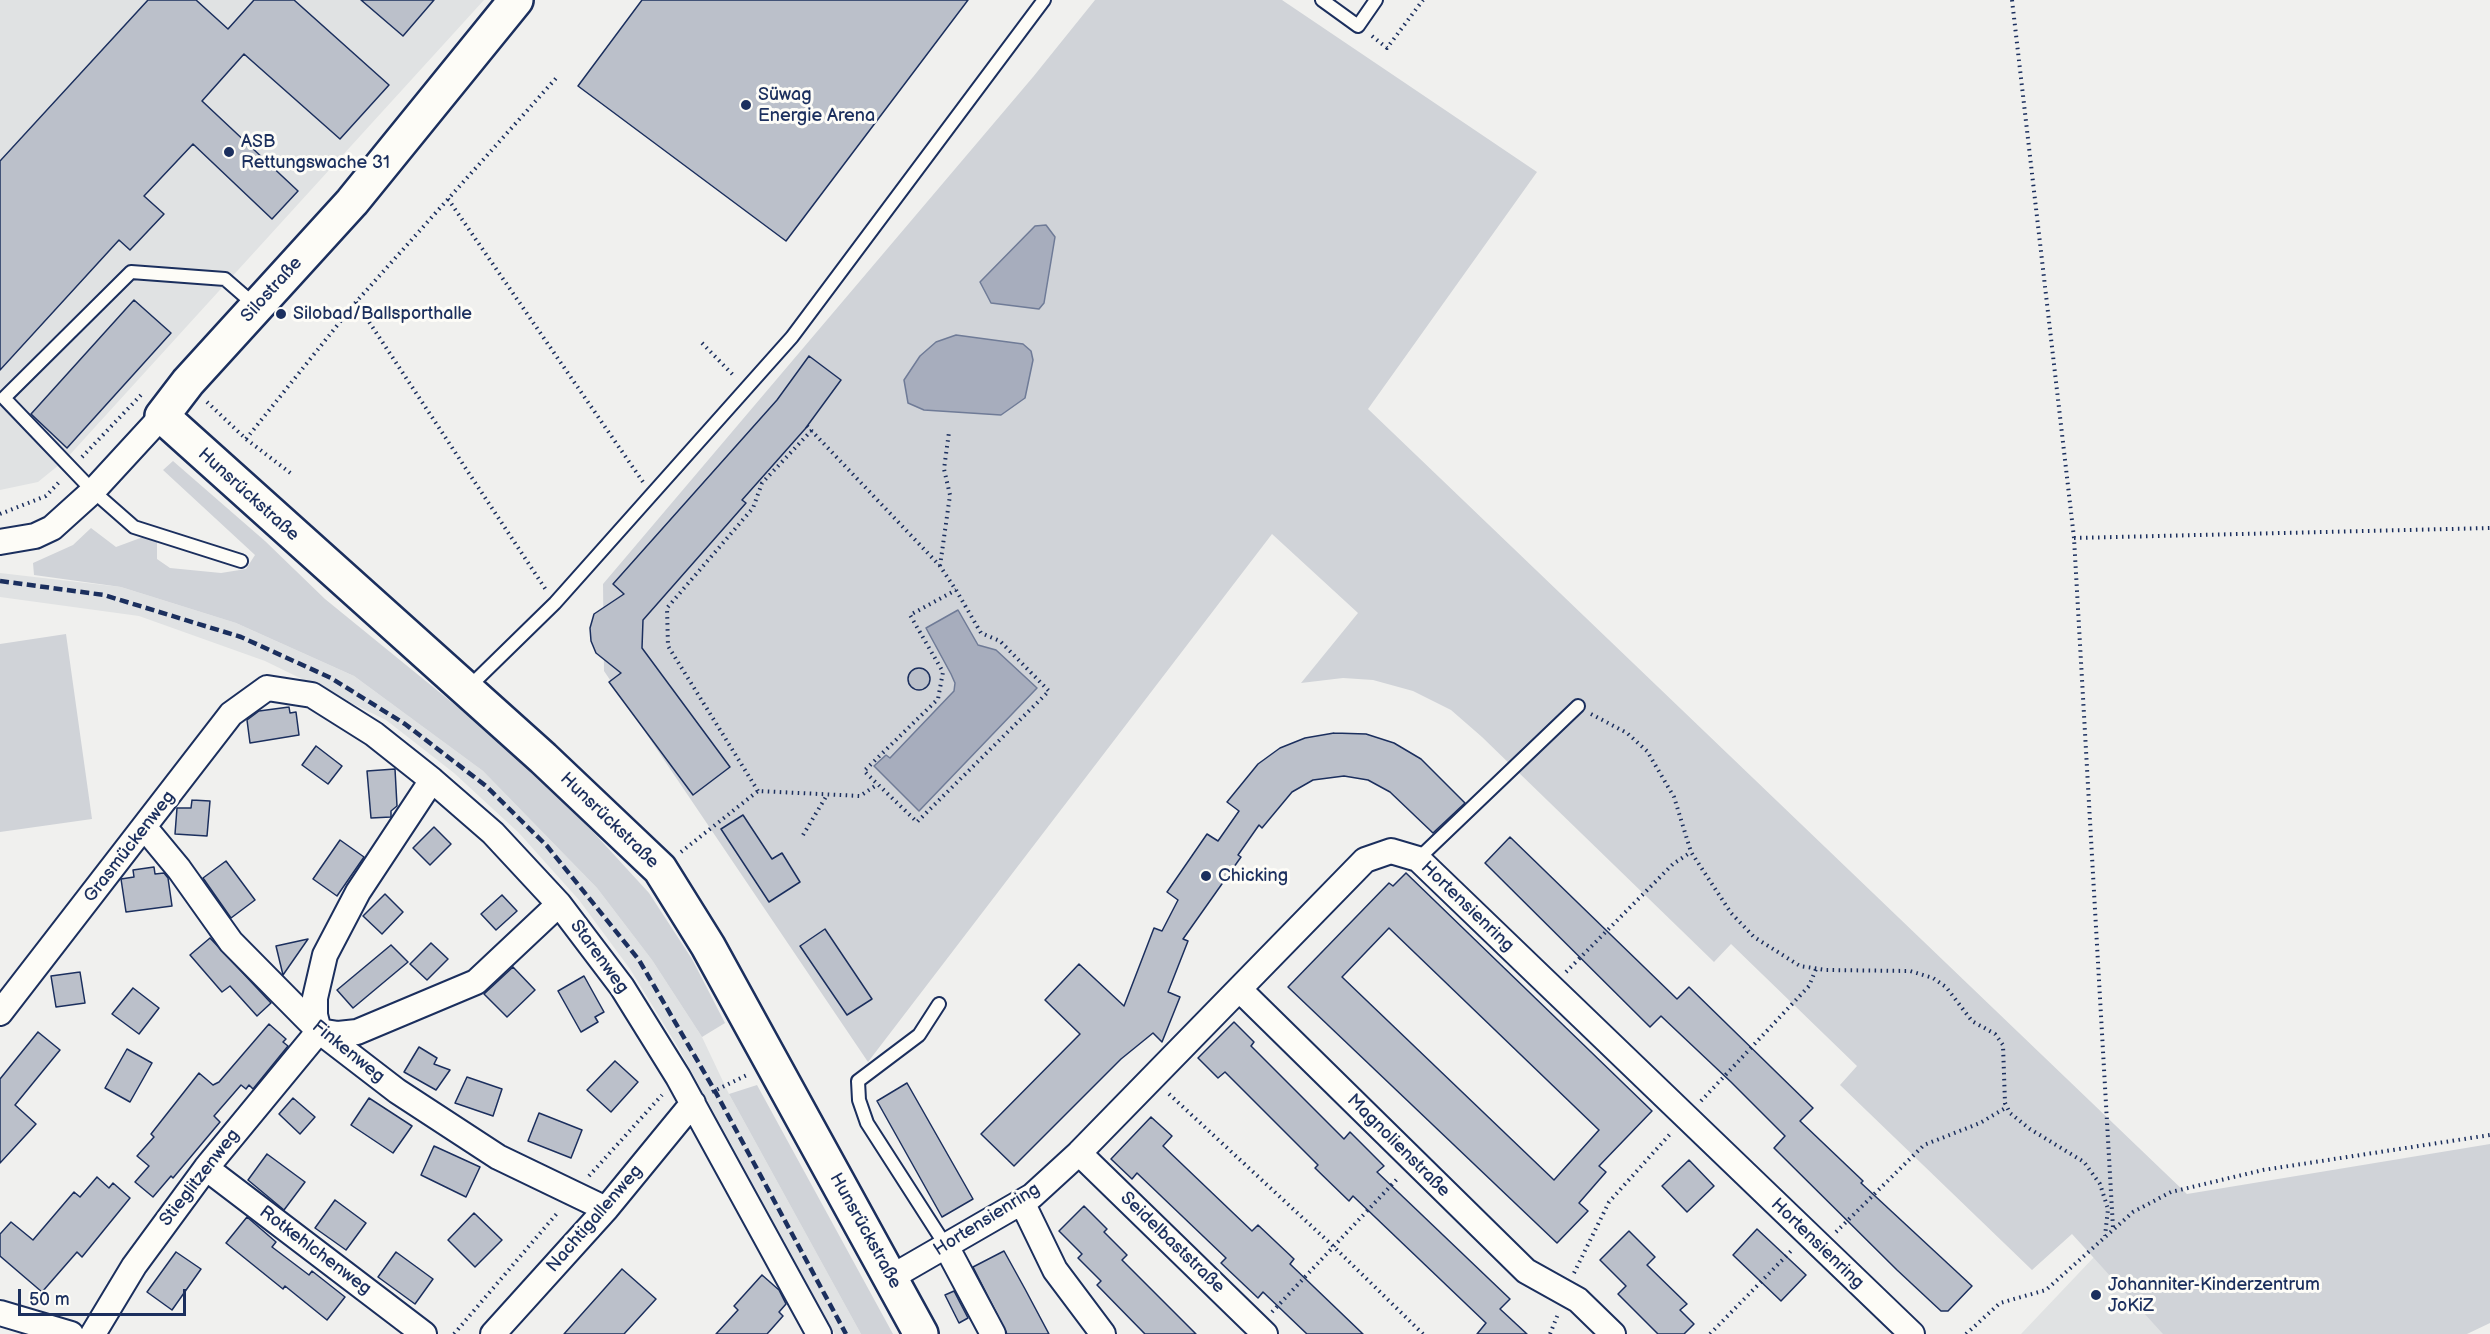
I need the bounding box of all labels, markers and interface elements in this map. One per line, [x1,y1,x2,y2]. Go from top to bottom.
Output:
place label: Süwag Energie Arena [758,84,875,127]
marker: Süwag Energie Arena [739,98,753,112]
place label: ASB Rettungswache 31 [241,131,390,174]
marker: ASB Rettungswache 31 [222,145,236,159]
street label: Silostraße [237,253,307,327]
place label: Silobad/Ballsporthalle [293,303,472,325]
marker: Silobad/Ballsporthalle [274,307,288,321]
street label: Hunsrückstraße [193,444,303,546]
street label: Hunsrückstraße [555,769,663,873]
street label: Grasmückenweg [80,787,180,907]
street label: Hortensienring [1416,857,1518,957]
place label: Chicking [1218,865,1288,887]
marker: Chicking [1199,869,1213,883]
street label: Starenweg [565,916,633,998]
street label: Finkenweg [307,1016,389,1088]
street label: Magnolienstraße [1342,1090,1454,1202]
street label: Stieglitzenweg [155,1125,245,1231]
street label: Nachtigallenweg [543,1161,647,1277]
street label: Hunsrückstraße [824,1169,906,1293]
street label: Hortensienring [930,1179,1044,1261]
street label: Seidelbaststraße [1115,1188,1229,1298]
street label: Hortensienring [1766,1194,1868,1294]
street label: Rotkehlchenweg [255,1202,375,1300]
place label: Johanniter-Kinderzentrum JoKiZ [2108,1274,2320,1316]
scale bar [21,1277,189,1315]
marker: Johanniter-Kinderzentrum JoKiZ [2089,1288,2103,1302]
text: 50 m [29,1289,70,1310]

